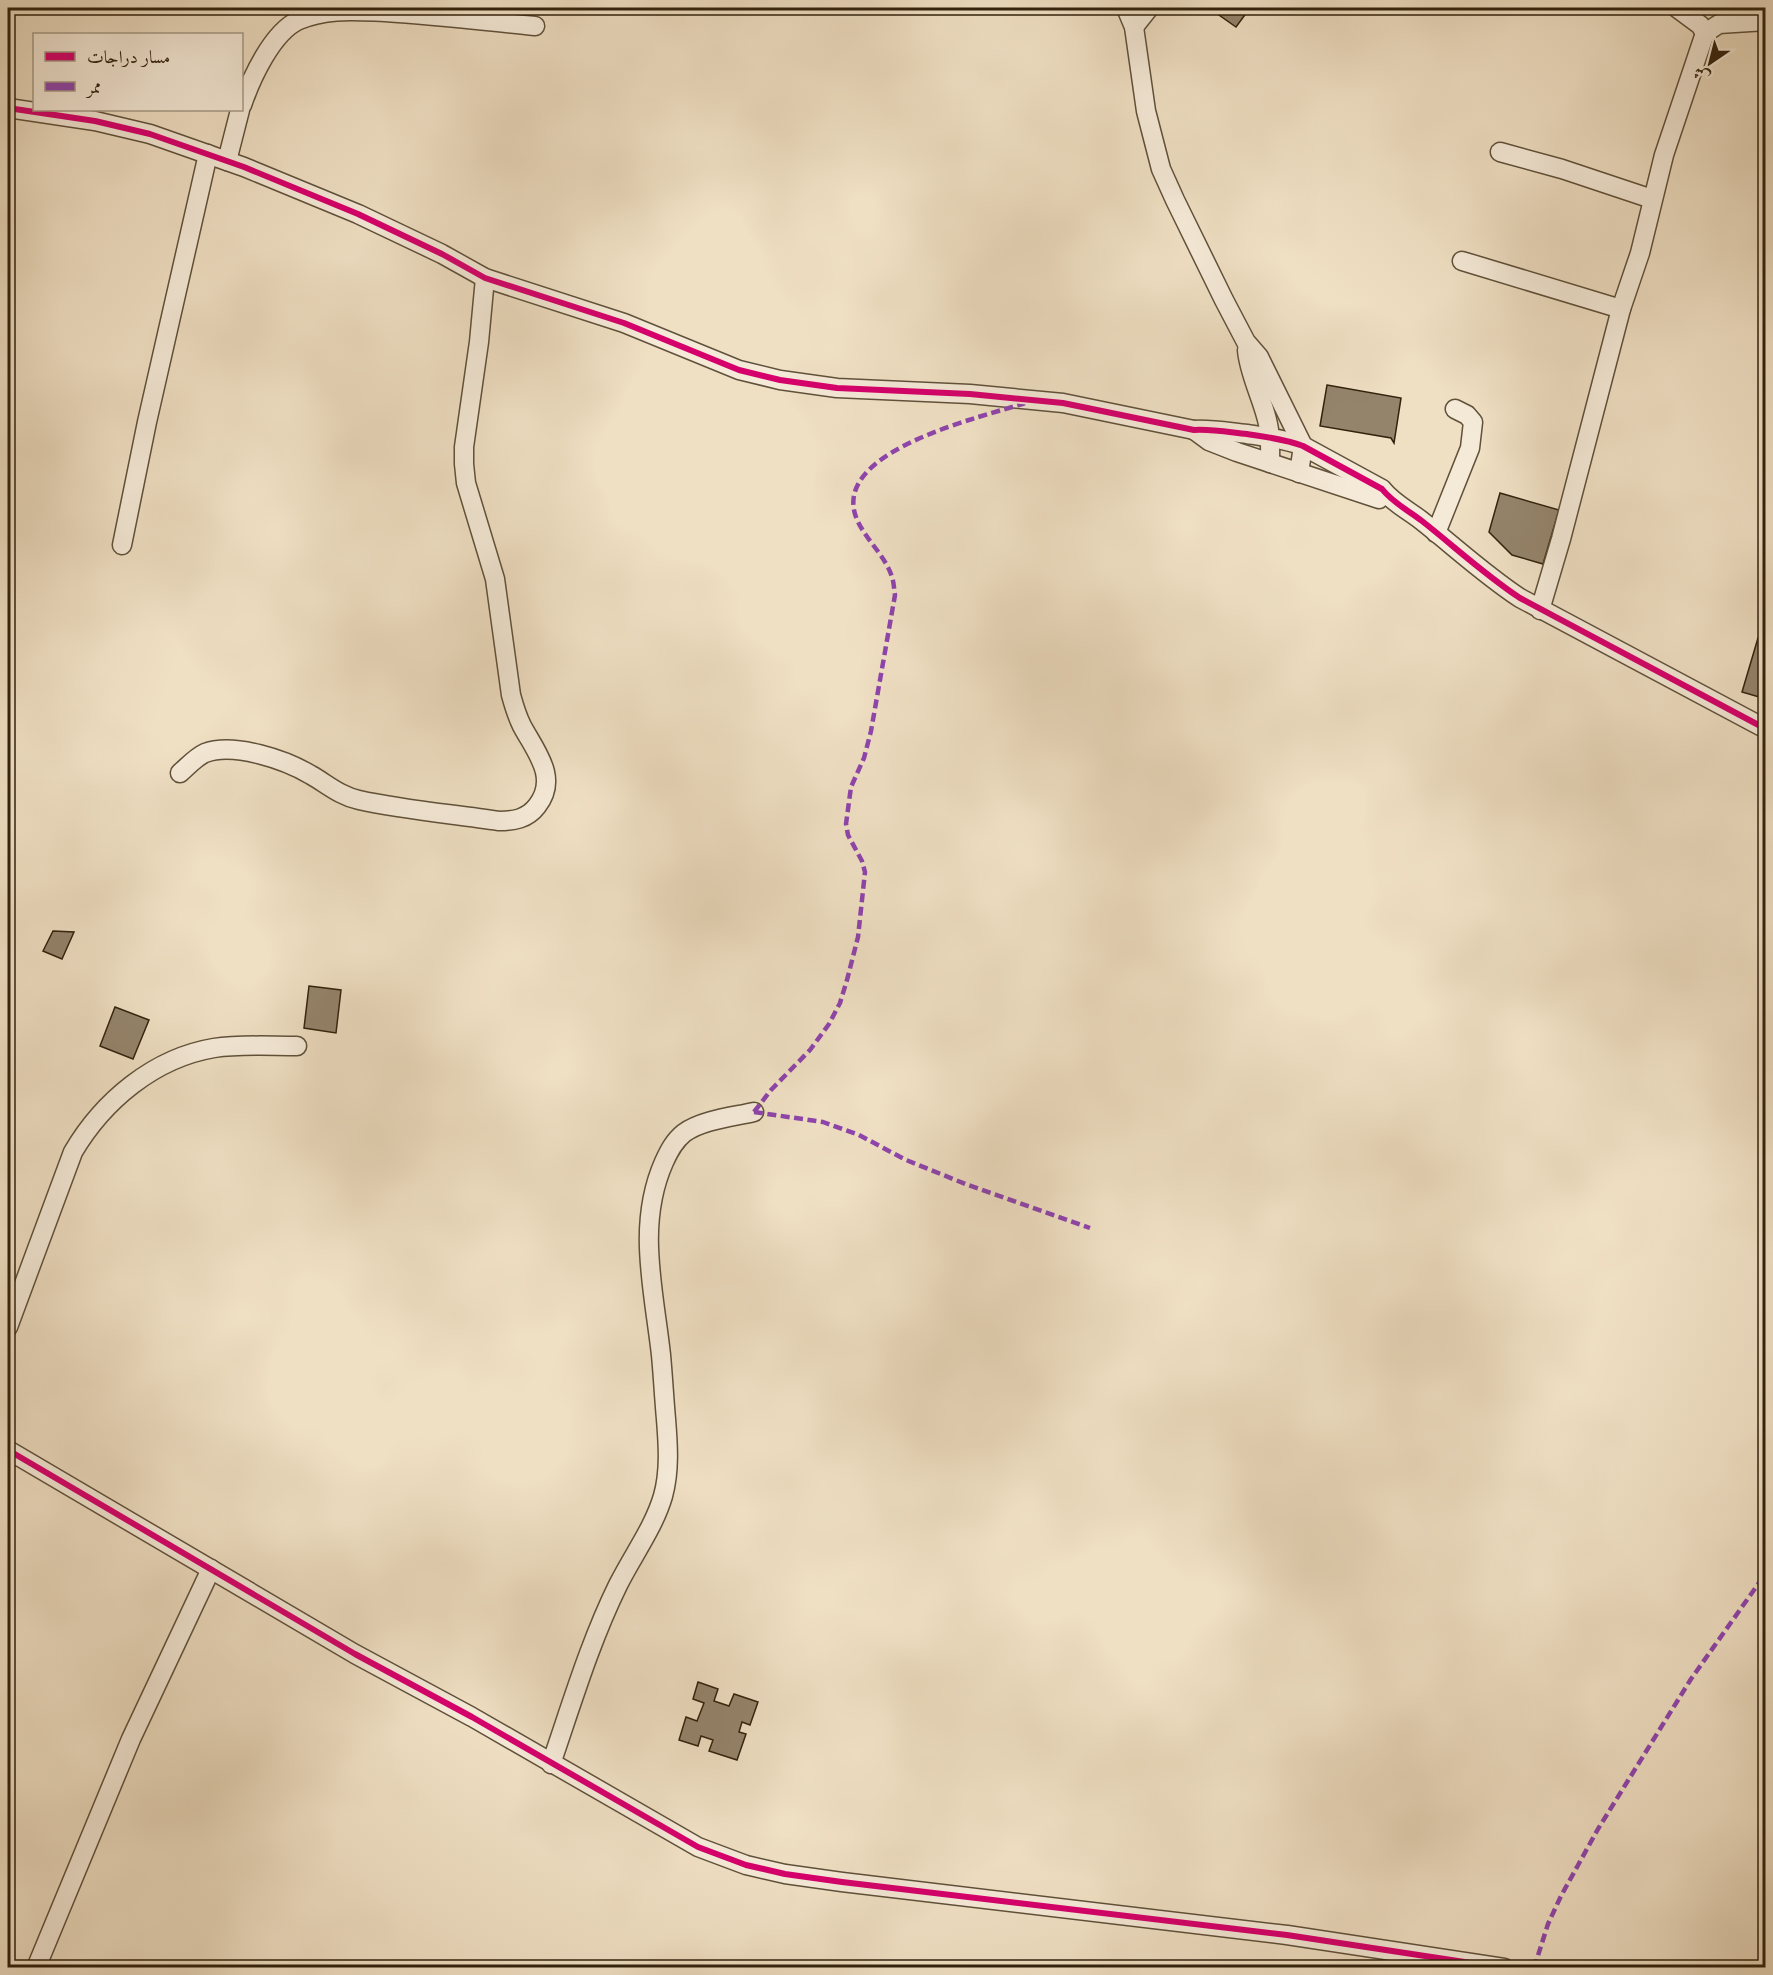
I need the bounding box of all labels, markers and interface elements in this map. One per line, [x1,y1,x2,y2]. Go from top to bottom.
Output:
legend [33,33,243,111]
north arrow [1680,33,1740,93]
text: مسار دراجات [87,46,170,68]
text: ش [1690,63,1714,87]
text: ممر [85,76,101,99]

